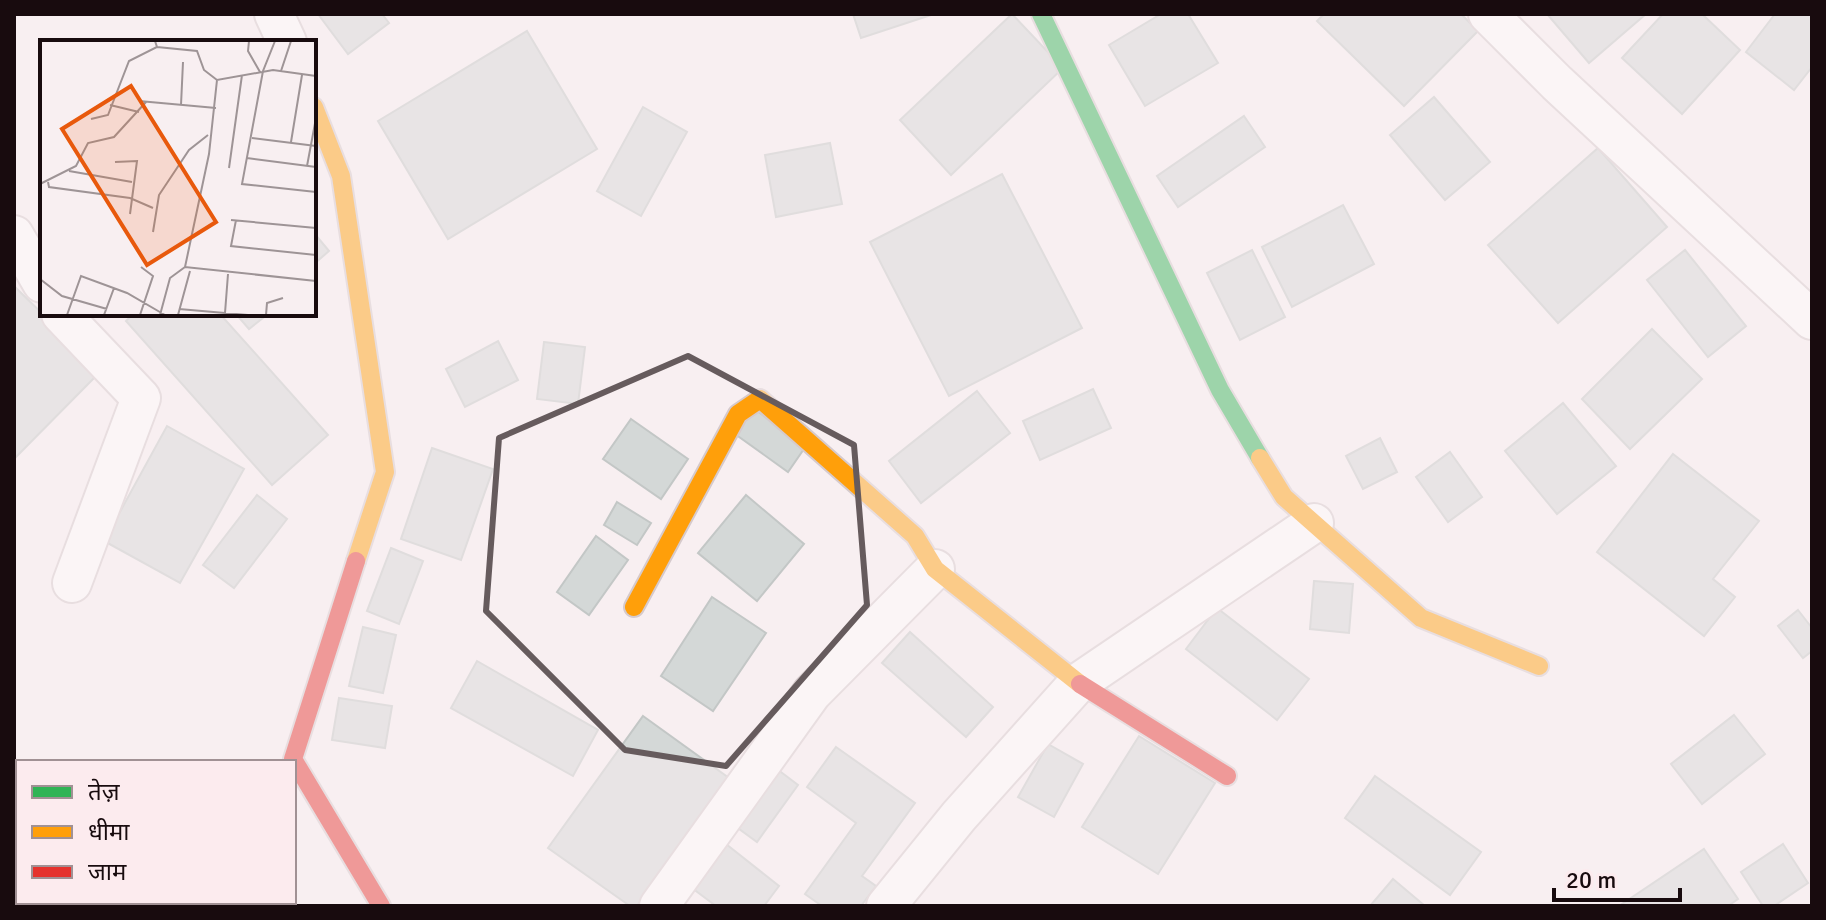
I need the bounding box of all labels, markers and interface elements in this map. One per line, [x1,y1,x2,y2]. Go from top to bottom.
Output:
inset map [40,40,316,316]
legend [16,760,296,904]
text: तेज़ [88,777,121,807]
text: धीमा [88,817,130,847]
scale bar [1554,852,1680,902]
text: जाम [88,857,127,887]
text: 20 m [1566,865,1616,895]

